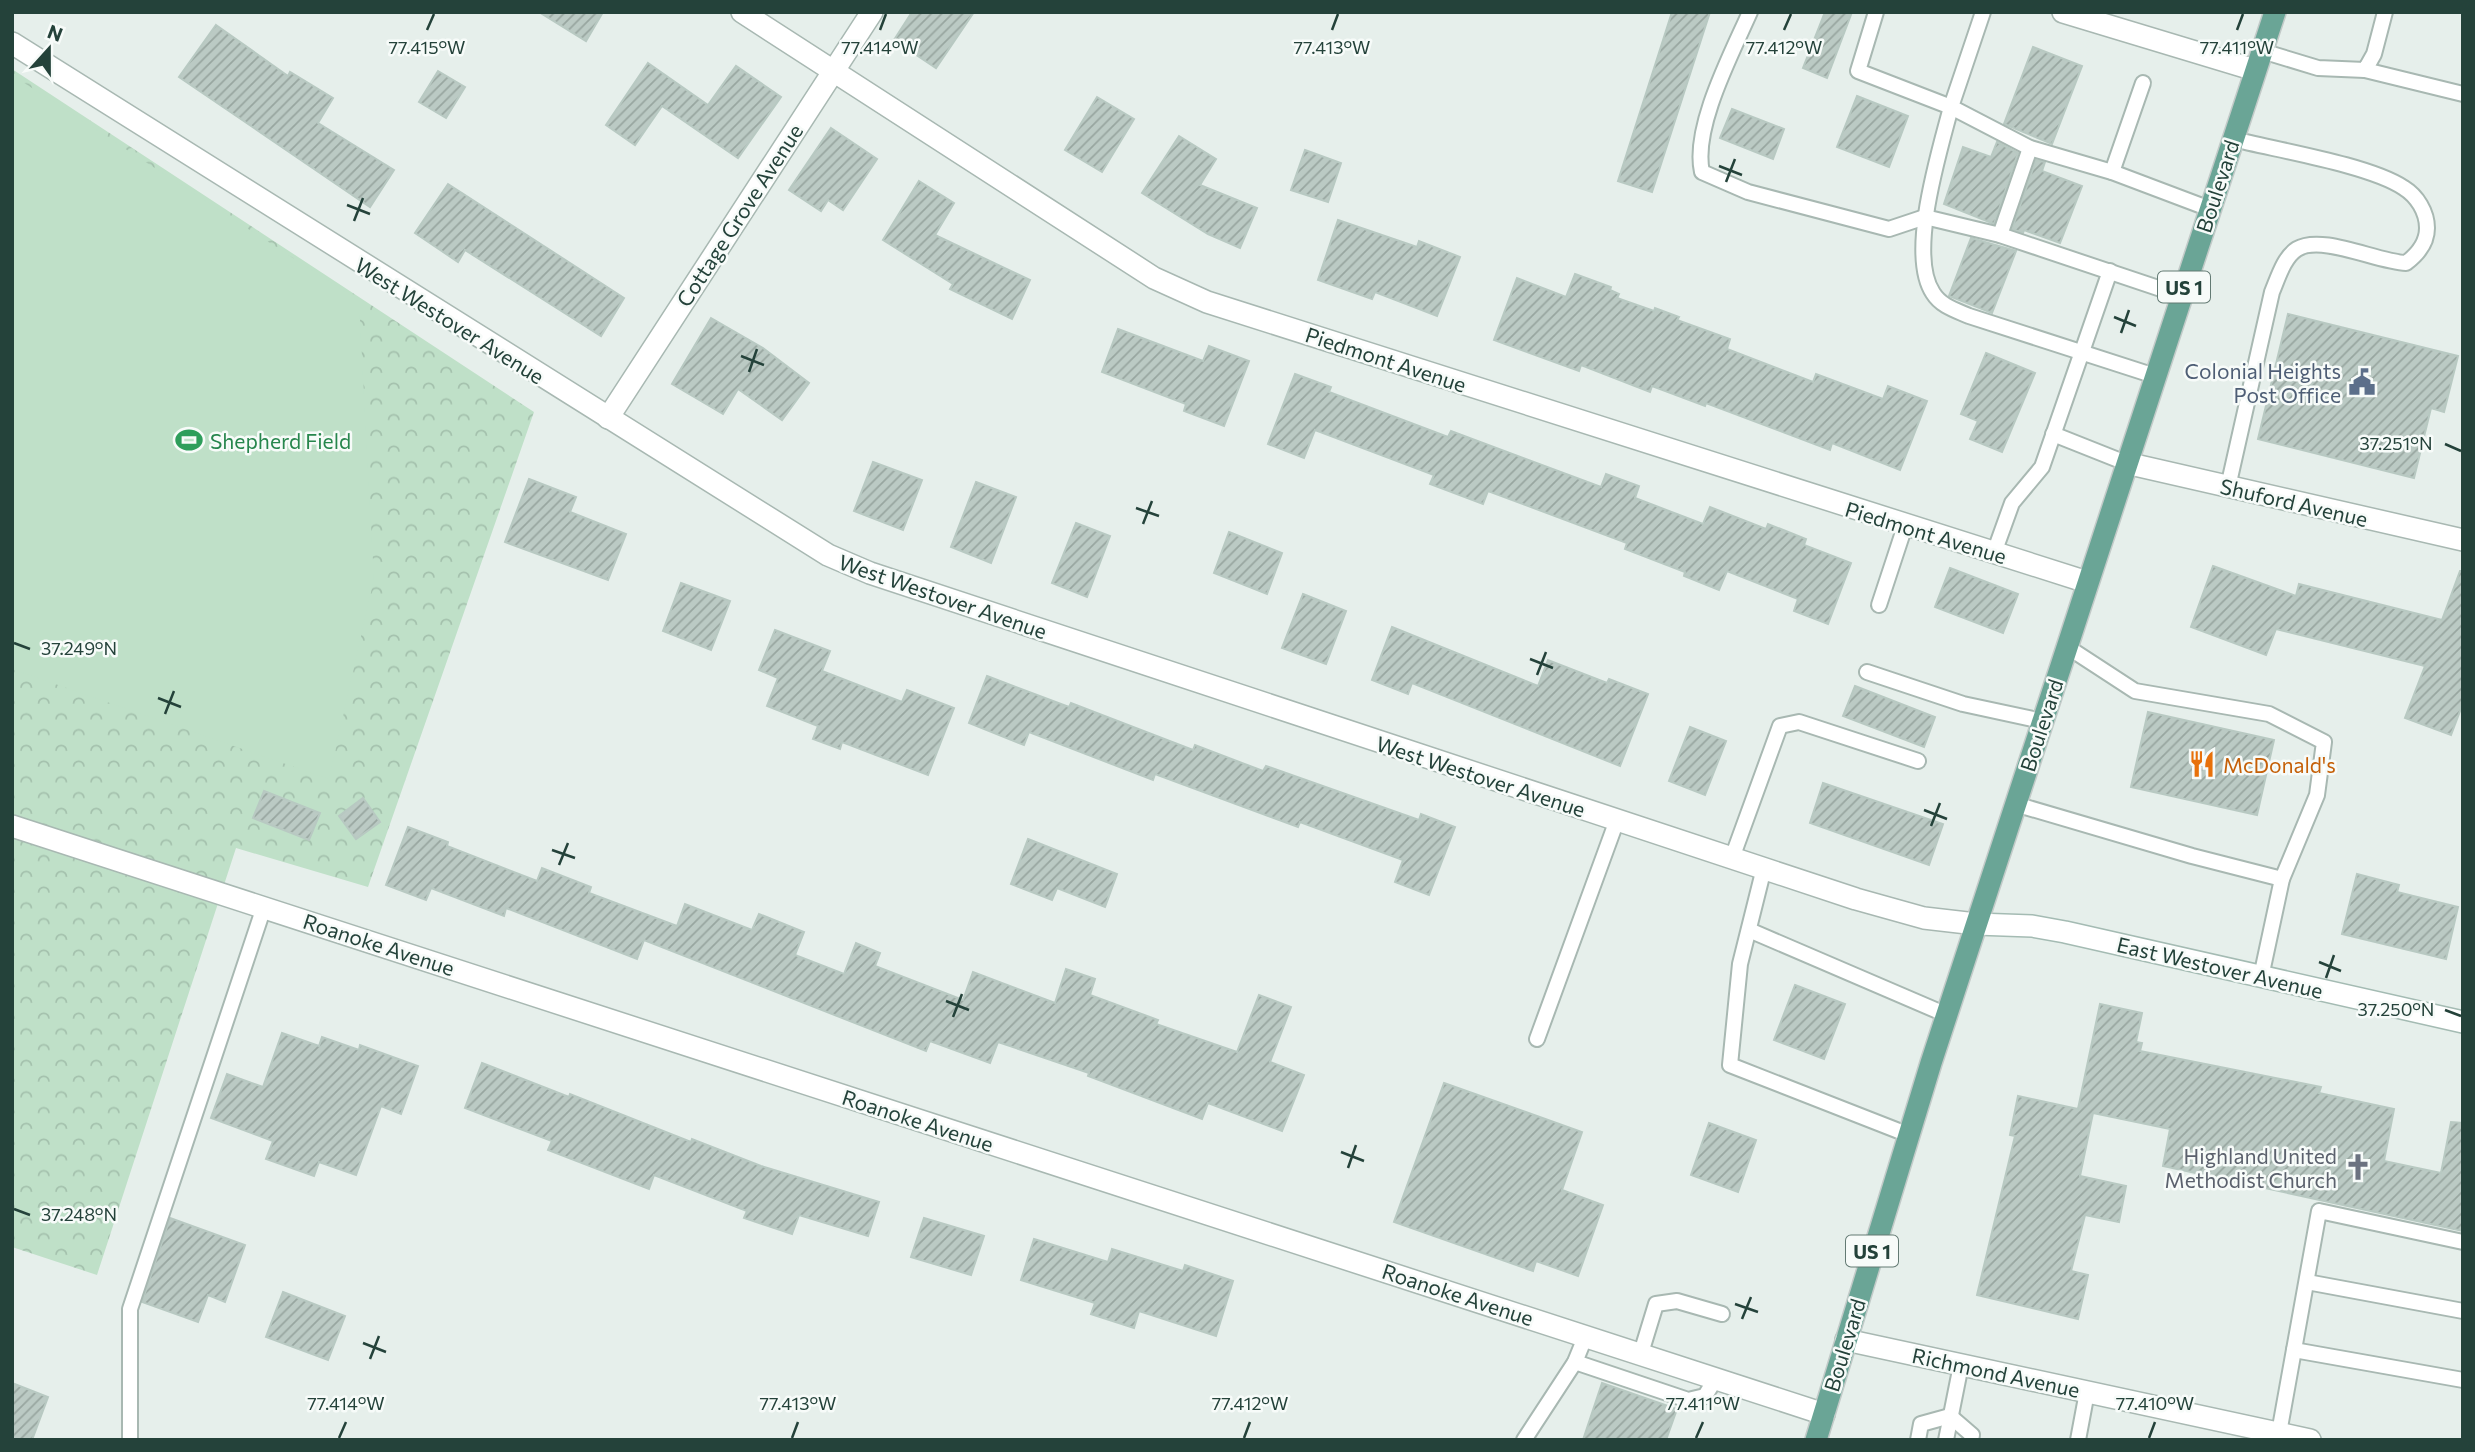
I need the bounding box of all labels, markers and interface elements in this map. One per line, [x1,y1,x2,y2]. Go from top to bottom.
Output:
north arrow [14,14,84,84]
text: N [44,19,66,46]
text: 77.415°W [389,36,465,58]
text: 77.414°W [841,36,919,58]
text: 77.413°W [1294,36,1370,58]
text: 77.412°W [1746,36,1822,58]
text: 77.411°W [2200,36,2274,58]
street label: Cottage Grove Avenue [671,119,807,311]
street label: Boulevard [2190,137,2244,235]
street label: West Westover Avenue [351,252,549,388]
road number: US 1 [2158,272,2210,302]
street label: Piedmont Avenue [1303,321,1469,397]
place label: Colonial Heights Post Office [2185,358,2341,407]
public building icon: Colonial Heights Post Office [2347,367,2377,397]
sports icon: Shepherd Field [174,425,204,455]
place label: Shepherd Field [210,428,351,453]
text: 37.251°N [2360,432,2432,454]
street label: Shuford Avenue [2218,473,2370,531]
street label: Piedmont Avenue [1842,496,2010,568]
street label: West Westover Avenue [836,549,1050,643]
text: 37.249°N [41,637,117,659]
street label: Boulevard [2014,676,2068,774]
street label: West Westover Avenue [1373,730,1589,822]
restaurant icon: McDonald's [2187,749,2217,779]
place label: McDonald's [2223,752,2336,777]
street label: Roanoke Avenue [300,908,458,980]
street label: East Westover Avenue [2115,931,2325,1003]
text: 37.250°N [2358,998,2434,1020]
street label: Roanoke Avenue [839,1084,997,1156]
place label: Highland United Methodist Church [2165,1143,2337,1192]
church icon: Highland United Methodist Church [2343,1152,2373,1182]
text: 37.248°N [41,1203,117,1225]
road number: US 1 [1846,1236,1898,1266]
street label: Roanoke Avenue [1379,1258,1537,1330]
street label: Boulevard [1818,1296,1870,1394]
street label: Richmond Avenue [1910,1342,2082,1402]
text: 77.414°W [307,1392,385,1414]
text: 77.413°W [760,1392,836,1414]
text: 77.412°W [1212,1392,1288,1414]
text: 77.411°W [1666,1392,1740,1414]
text: 77.410°W [2116,1392,2194,1414]

